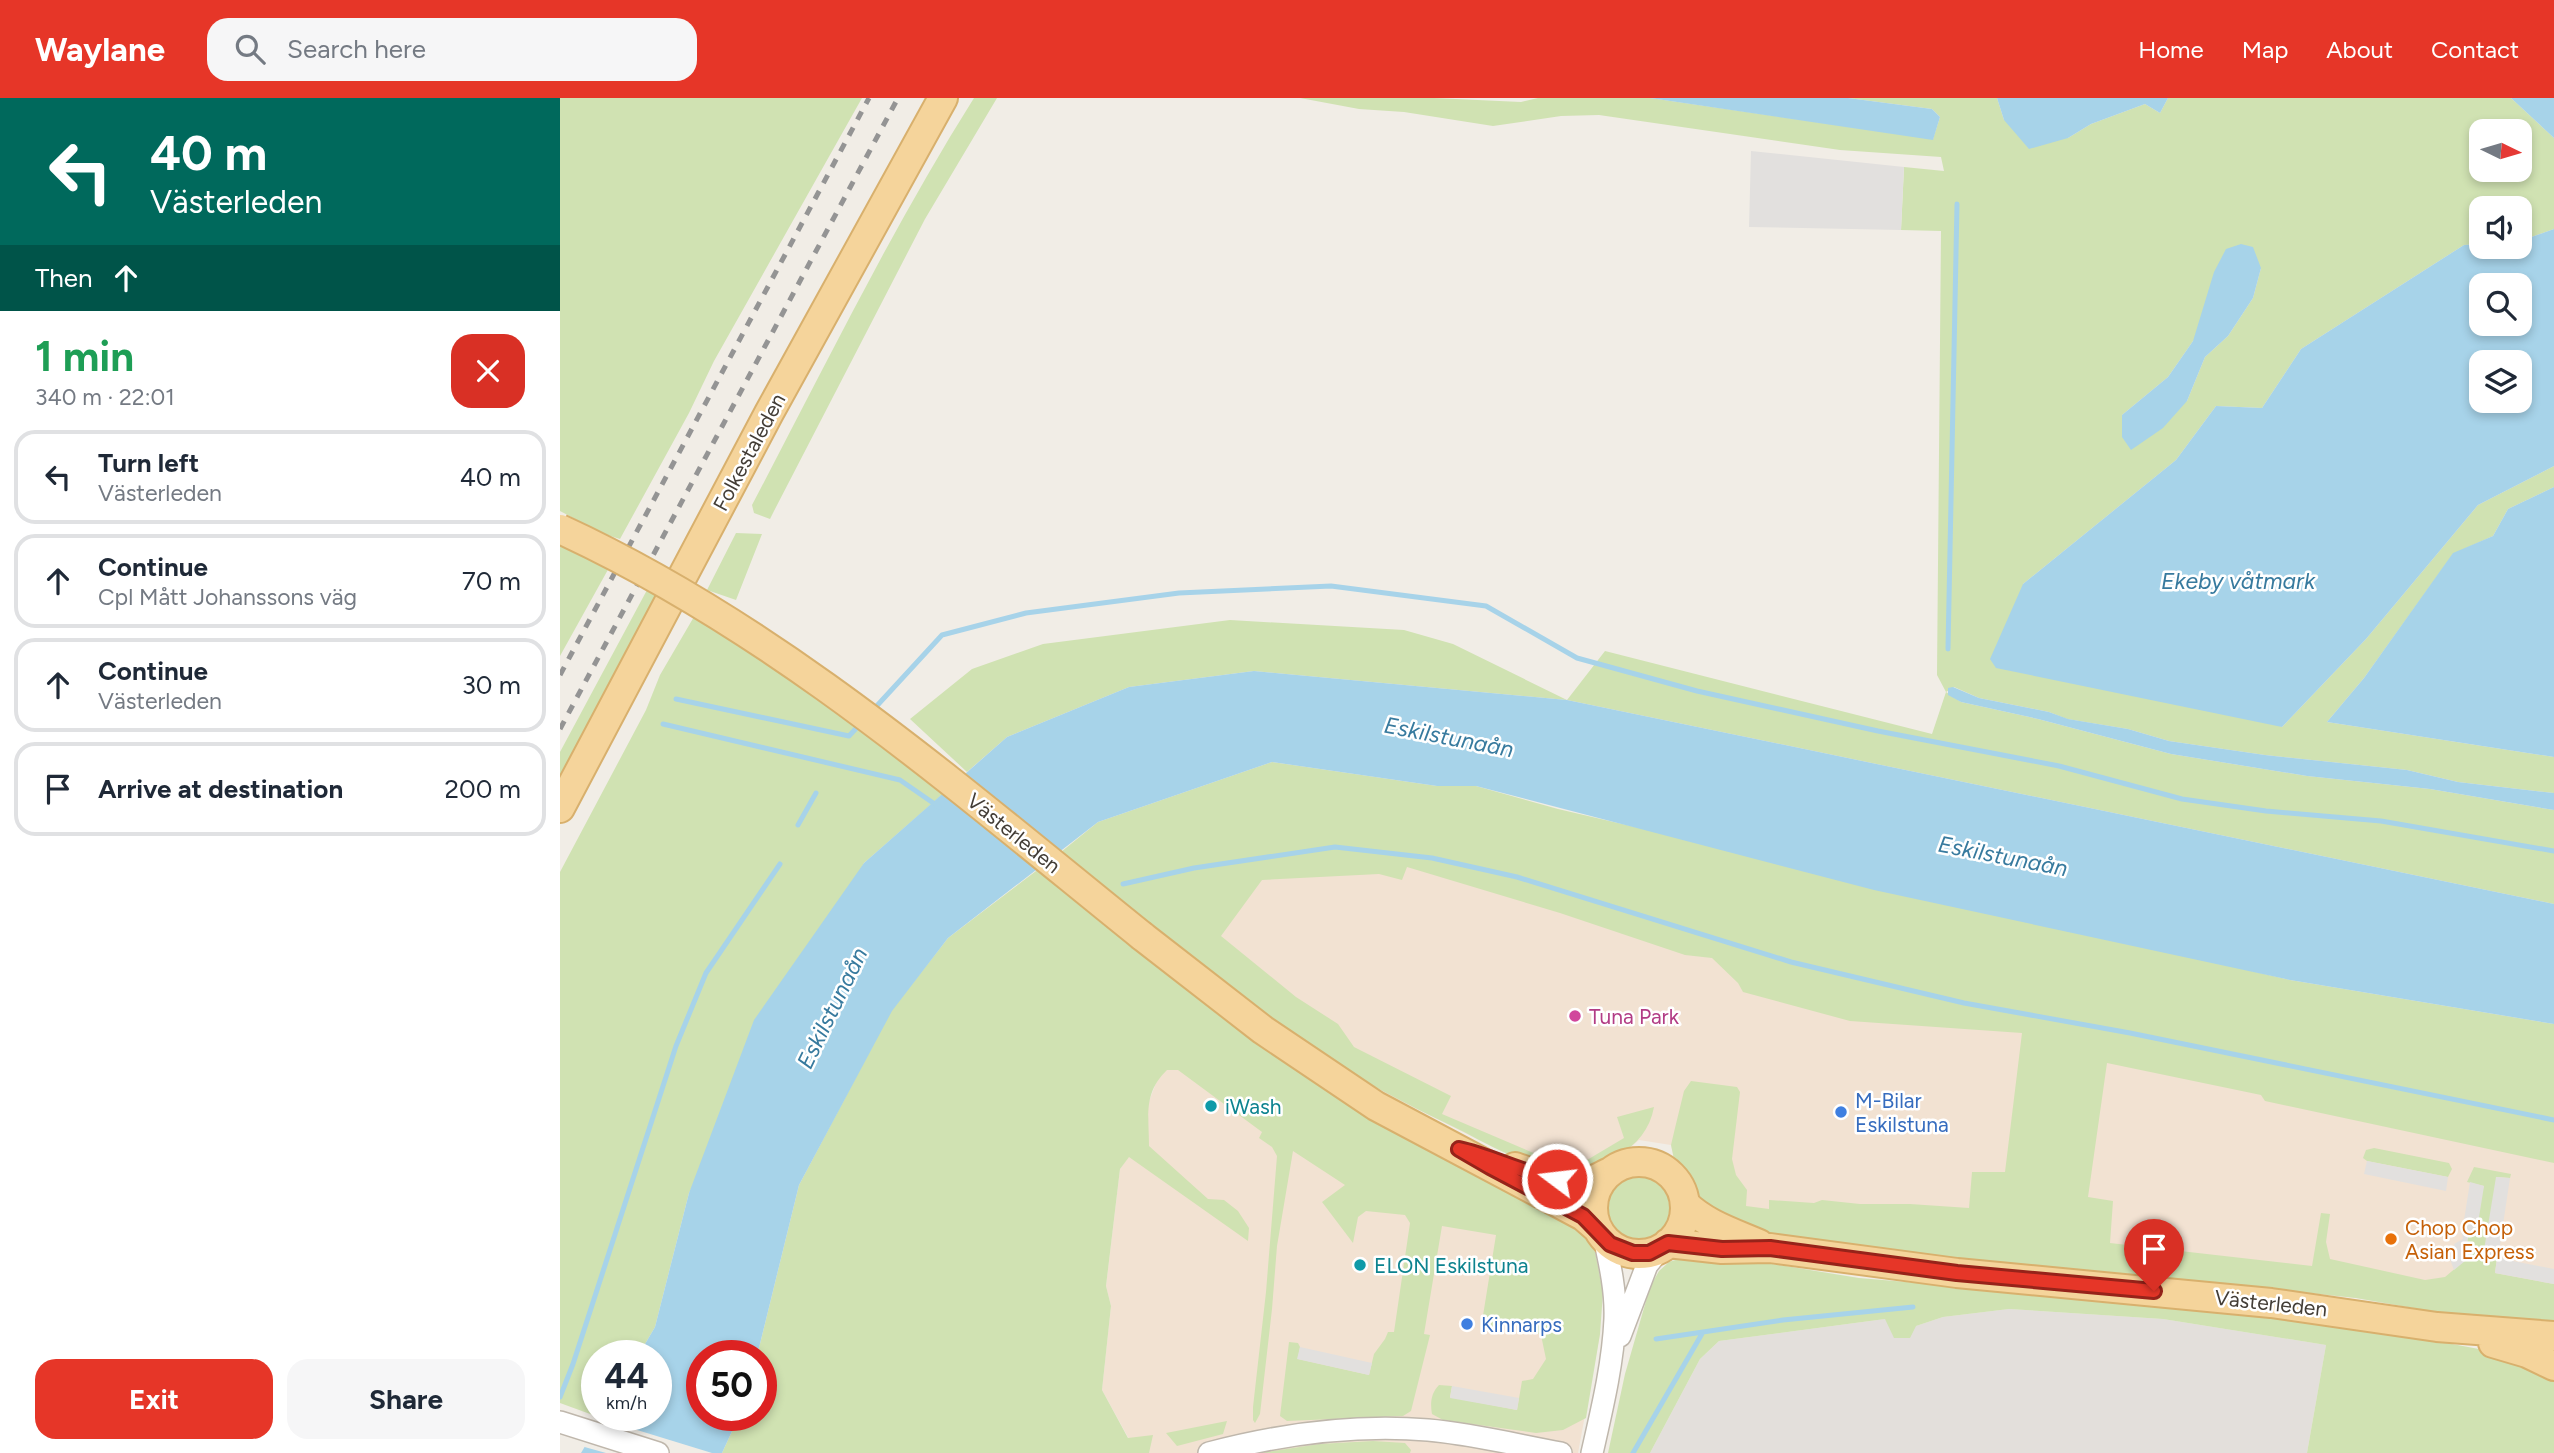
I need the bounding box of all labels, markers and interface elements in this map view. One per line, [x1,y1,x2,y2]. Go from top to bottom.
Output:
search box [207,18,697,81]
text: Waylane [35,30,165,69]
icon: search [231,30,269,68]
text: Search here [287,33,426,65]
text: Home [2138,35,2204,64]
text: Map [2242,35,2288,64]
text: About [2326,35,2393,64]
text: Contact [2431,35,2519,64]
north arrow [2469,119,2532,182]
map controls [2469,119,2532,413]
text: 40 m [150,123,267,182]
icon: left [35,126,126,217]
text: Västerleden [150,183,322,221]
button: sound [2469,196,2532,259]
icon: ahead [107,259,145,297]
text: Then [35,262,93,294]
button: search [2469,273,2532,336]
text: 1 min [35,331,134,382]
button: close [451,334,525,408]
button: layers [2469,350,2532,413]
text: 340 m · 22:01 [35,383,175,411]
street label: Folkestaleden [708,389,790,515]
text: Turn left [98,447,199,479]
icon: left [39,458,77,496]
text: 40 m [460,461,521,493]
text: Västerleden [98,479,222,507]
text: Continue [98,551,208,583]
icon: ahead [39,562,77,600]
text: 70 m [462,565,521,597]
water label: Ekeby våtmark [2161,567,2316,595]
text: Cpl Mått Johanssons väg [98,583,357,611]
text: Continue [98,655,208,687]
icon: ahead [39,666,77,704]
text: 30 m [462,669,521,701]
text: Västerleden [98,687,222,715]
water label: Eskilstunaån [1382,711,1516,763]
icon: arrive [39,770,77,808]
text: Arrive at destination [98,773,343,805]
text: 200 m [445,773,521,805]
street label: Västerleden [962,788,1066,878]
water label: Eskilstunaån [1936,830,2070,882]
water label: Eskilstunaån [791,943,873,1073]
place label: Tuna Park [1589,1004,1680,1029]
marker: Tuna Park [1567,1008,1583,1024]
place label: M-Bilar Eskilstuna [1855,1088,1949,1137]
place label: iWash [1225,1094,1281,1119]
marker: iWash [1203,1098,1219,1114]
marker: M-Bilar Eskilstuna [1833,1104,1849,1120]
position arrow [1520,1142,1594,1216]
place label: Chop Chop Asian Express [2405,1215,2534,1264]
pin [2124,1219,2184,1291]
icon: arrive [2135,1230,2173,1268]
marker: Chop Chop Asian Express [2383,1231,2399,1247]
place label: ELON Eskilstuna [1374,1253,1528,1278]
marker: ELON Eskilstuna [1352,1257,1368,1273]
street label: Västerleden [2213,1285,2329,1321]
place label: Kinnarps [1481,1312,1562,1337]
marker: Kinnarps [1459,1316,1475,1332]
speed limit sign: 50 [686,1340,777,1431]
text: 44 [604,1355,649,1397]
button: Exit [35,1359,273,1439]
button: Share [287,1359,525,1439]
text: km/h [606,1392,647,1414]

